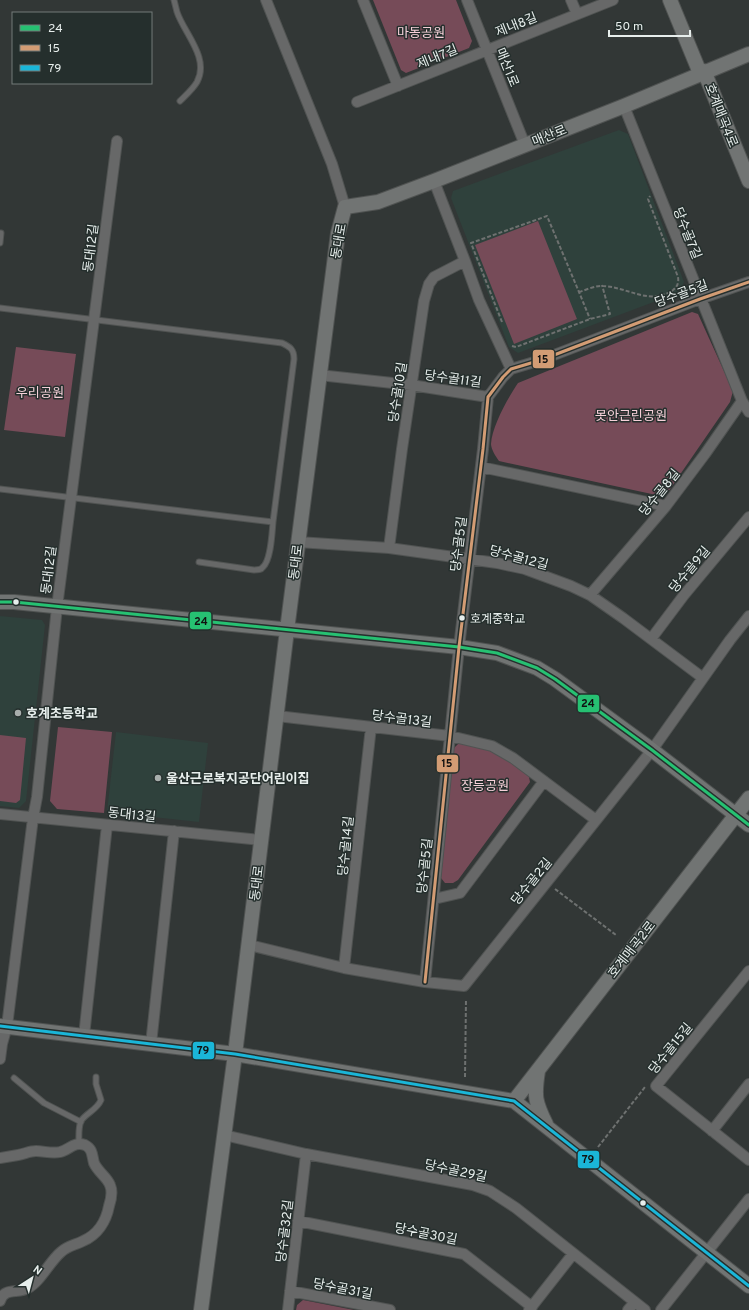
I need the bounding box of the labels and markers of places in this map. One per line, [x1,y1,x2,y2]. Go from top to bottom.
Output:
unlabelled marker [11,597,21,607]
place label: 호계중학교 [470,612,525,628]
marker: 호계중학교 [457,613,467,623]
place label: 호계초등학교 [26,706,98,723]
marker: 호계초등학교 [13,708,23,718]
place label: 울산근로복지공단어린이집 [166,772,310,788]
marker: 울산근로복지공단어린이집 [153,773,163,783]
unlabelled marker [638,1198,648,1208]

